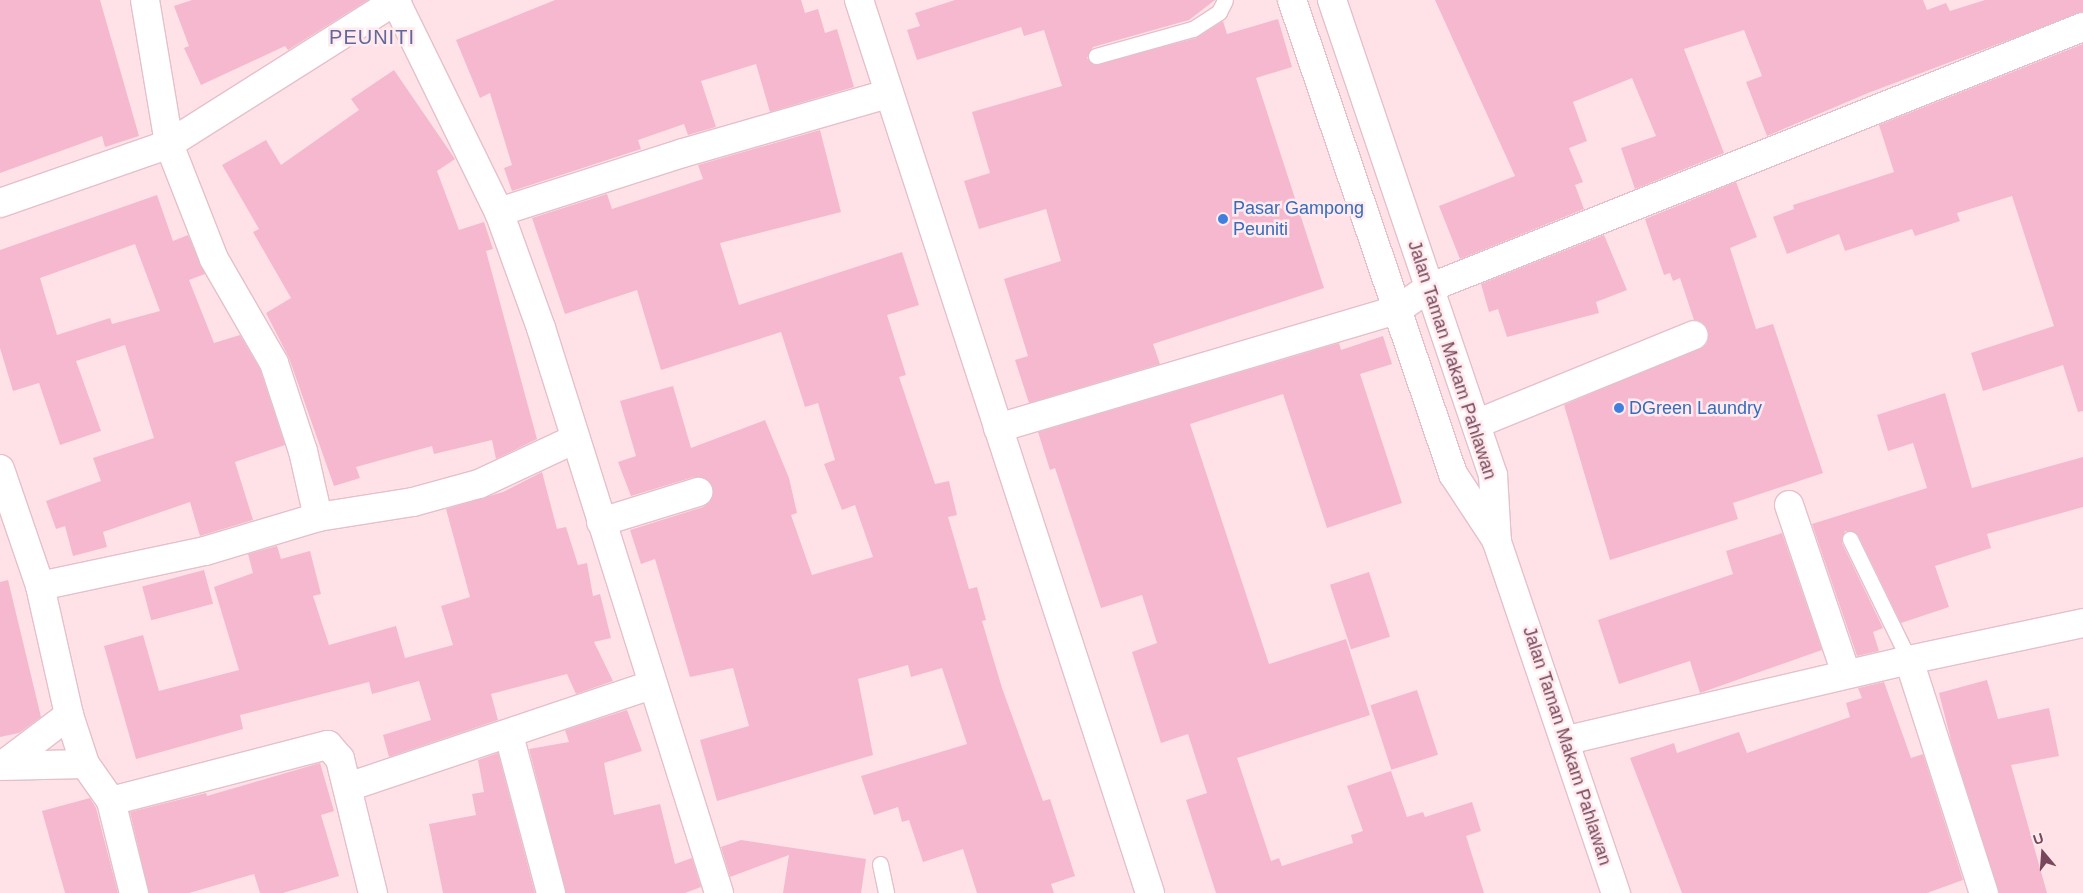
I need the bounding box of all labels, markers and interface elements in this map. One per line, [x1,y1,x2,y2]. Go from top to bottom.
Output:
district label: PEUNITI [328,25,416,49]
place label: Pasar Gampong Peuniti [1233,198,1364,240]
marker: Pasar Gampong Peuniti [1217,213,1229,225]
street label: Jalan Taman Makam Pahlawan [1403,238,1501,482]
place label: DGreen Laundry [1629,397,1762,419]
marker: DGreen Laundry [1613,402,1625,414]
street label: Jalan Taman Makam Pahlawan [1518,624,1616,868]
north arrow [2018,828,2068,878]
text: U [2031,830,2046,848]

